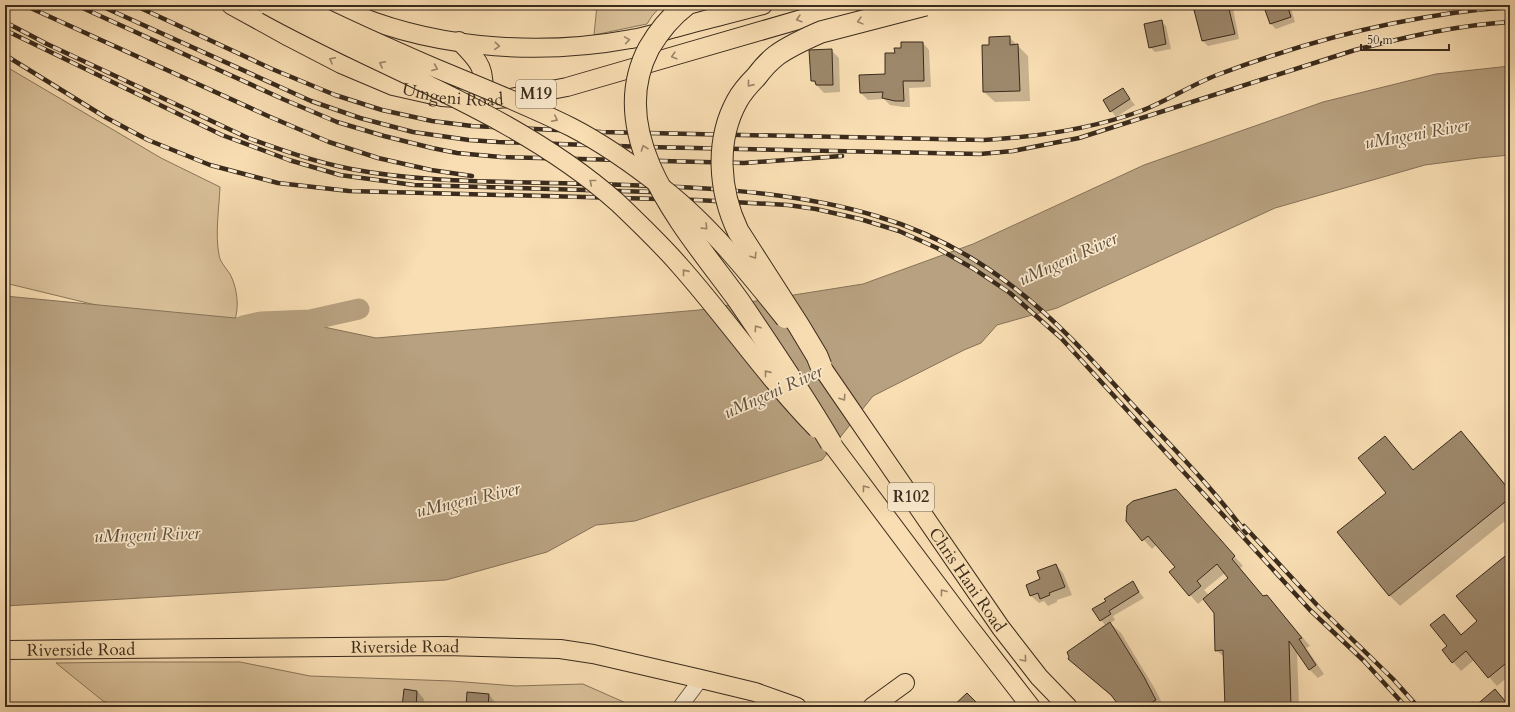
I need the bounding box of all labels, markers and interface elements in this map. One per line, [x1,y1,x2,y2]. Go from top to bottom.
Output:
one-way arrow [796,15,802,23]
one-way arrow [857,16,864,25]
scale bar [1361,26,1449,52]
text: 50 m [1367,32,1394,48]
one-way arrow [624,36,630,45]
one-way arrow [494,42,500,51]
one-way arrow [671,51,678,60]
one-way arrow [329,57,337,65]
one-way arrow [378,61,386,69]
one-way arrow [431,63,439,71]
street label: Umgeni Road [400,77,504,112]
one-way arrow [748,79,755,86]
road number: M19 [516,80,556,108]
water label: uMngeni River [1362,112,1473,156]
one-way arrow [550,114,558,122]
one-way arrow [640,144,649,151]
one-way arrow [589,180,596,187]
one-way arrow [700,222,708,230]
water label: uMngeni River [1014,225,1123,292]
one-way arrow [749,252,757,259]
one-way arrow [683,270,690,277]
one-way arrow [755,326,762,333]
water label: uMngeni River [719,358,828,425]
one-way arrow [765,371,772,378]
one-way arrow [838,394,846,401]
water label: uMngeni River [413,476,524,524]
road number: R102 [888,483,934,511]
one-way arrow [863,486,870,493]
water label: uMngeni River [93,521,202,549]
street label: Chris Hani Road [924,523,1012,636]
one-way arrow [940,590,947,597]
street label: Riverside Road [351,634,459,658]
street label: Riverside Road [27,637,135,661]
one-way arrow [1020,655,1027,662]

